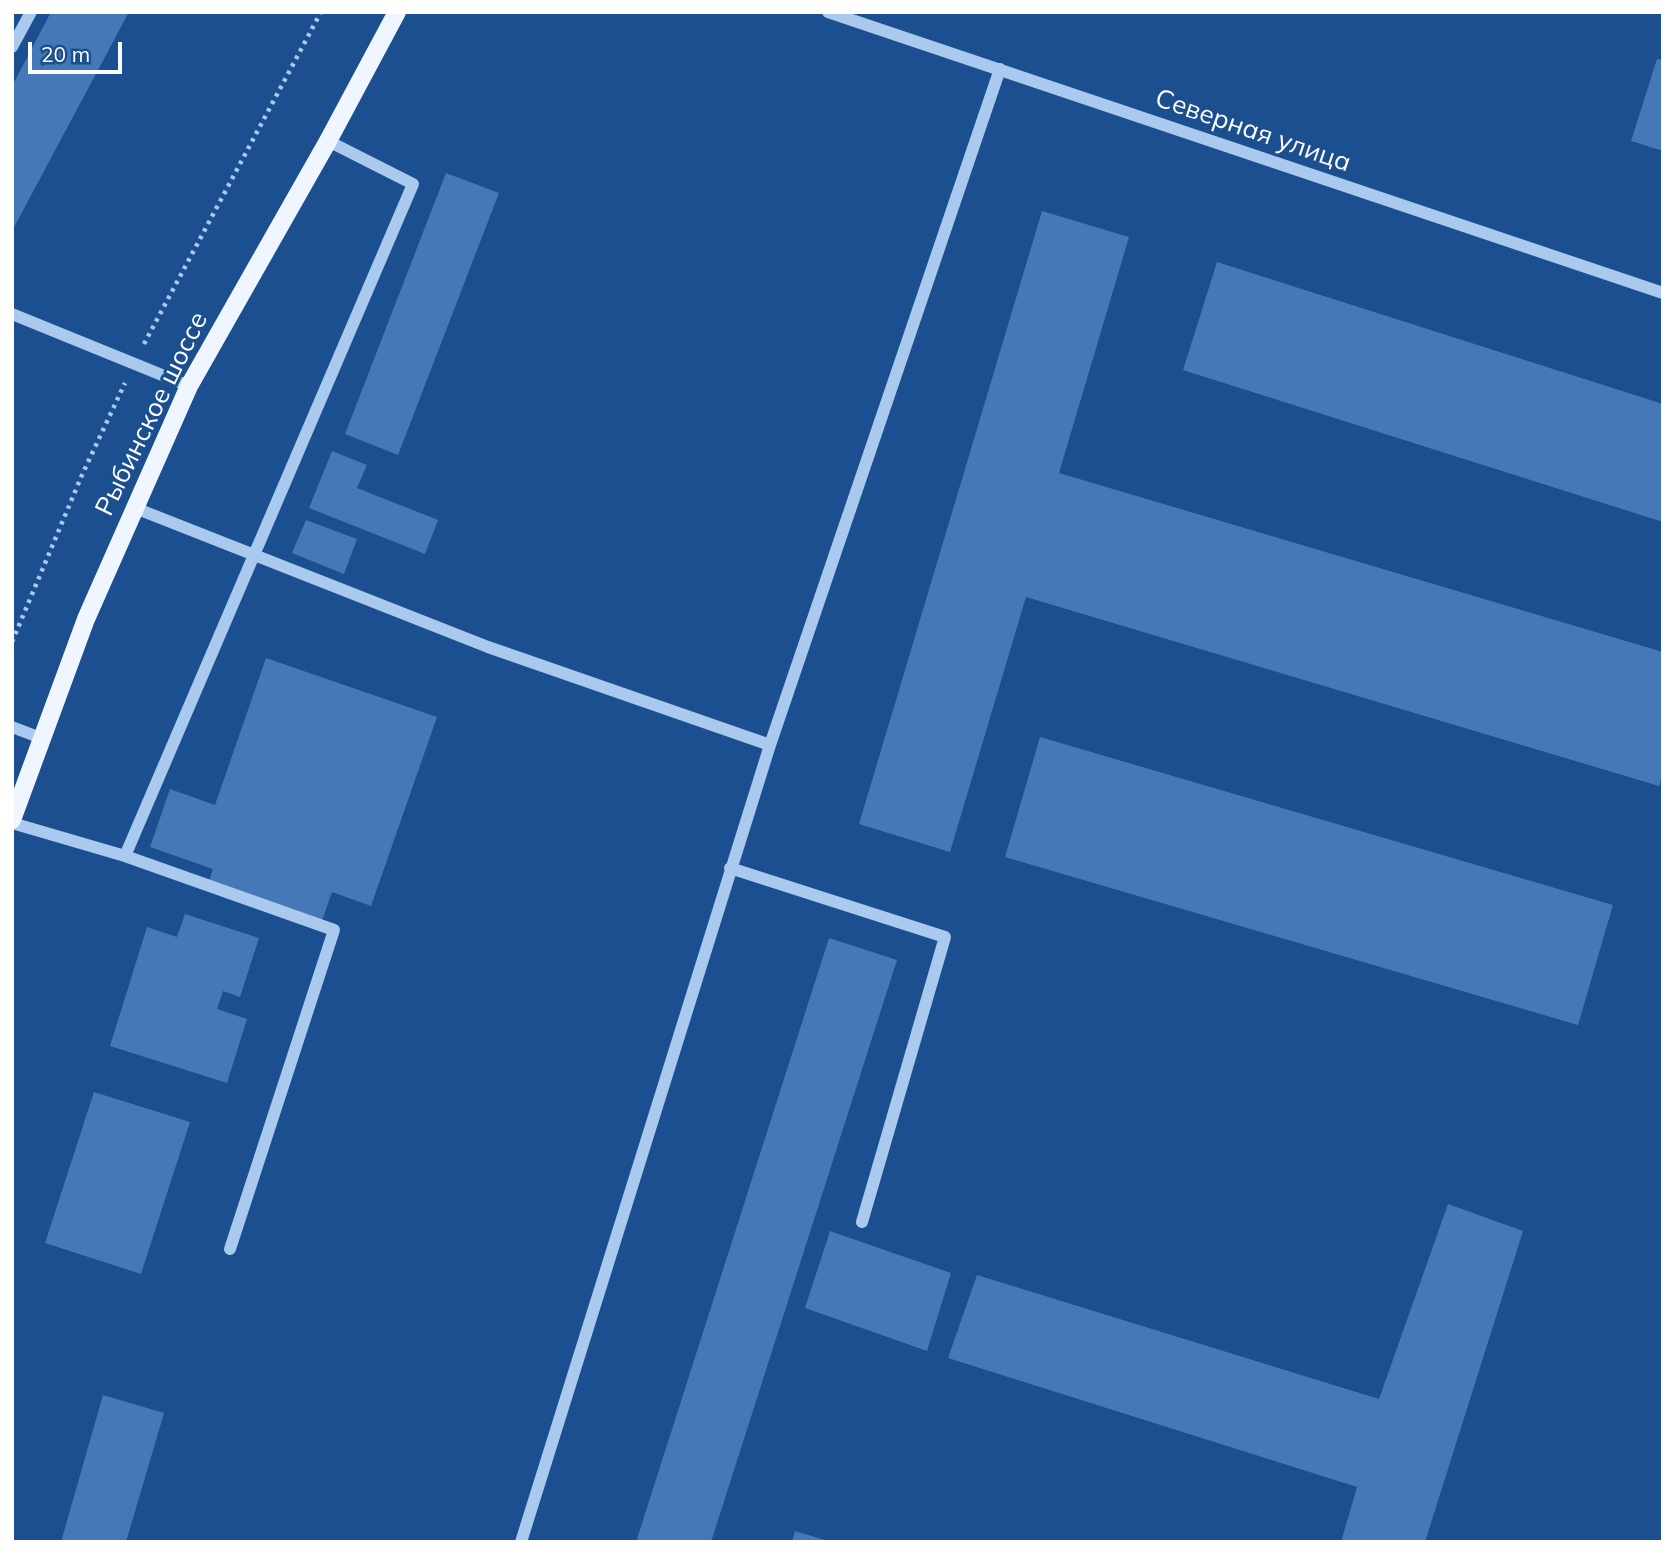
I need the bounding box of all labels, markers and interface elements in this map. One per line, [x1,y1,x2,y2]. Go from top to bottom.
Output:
scale bar [32,28,126,72]
text: 20 m [41,41,90,67]
street label: Северная улица [1151,83,1355,179]
street label: Рыбинское шоссе [89,307,215,521]

